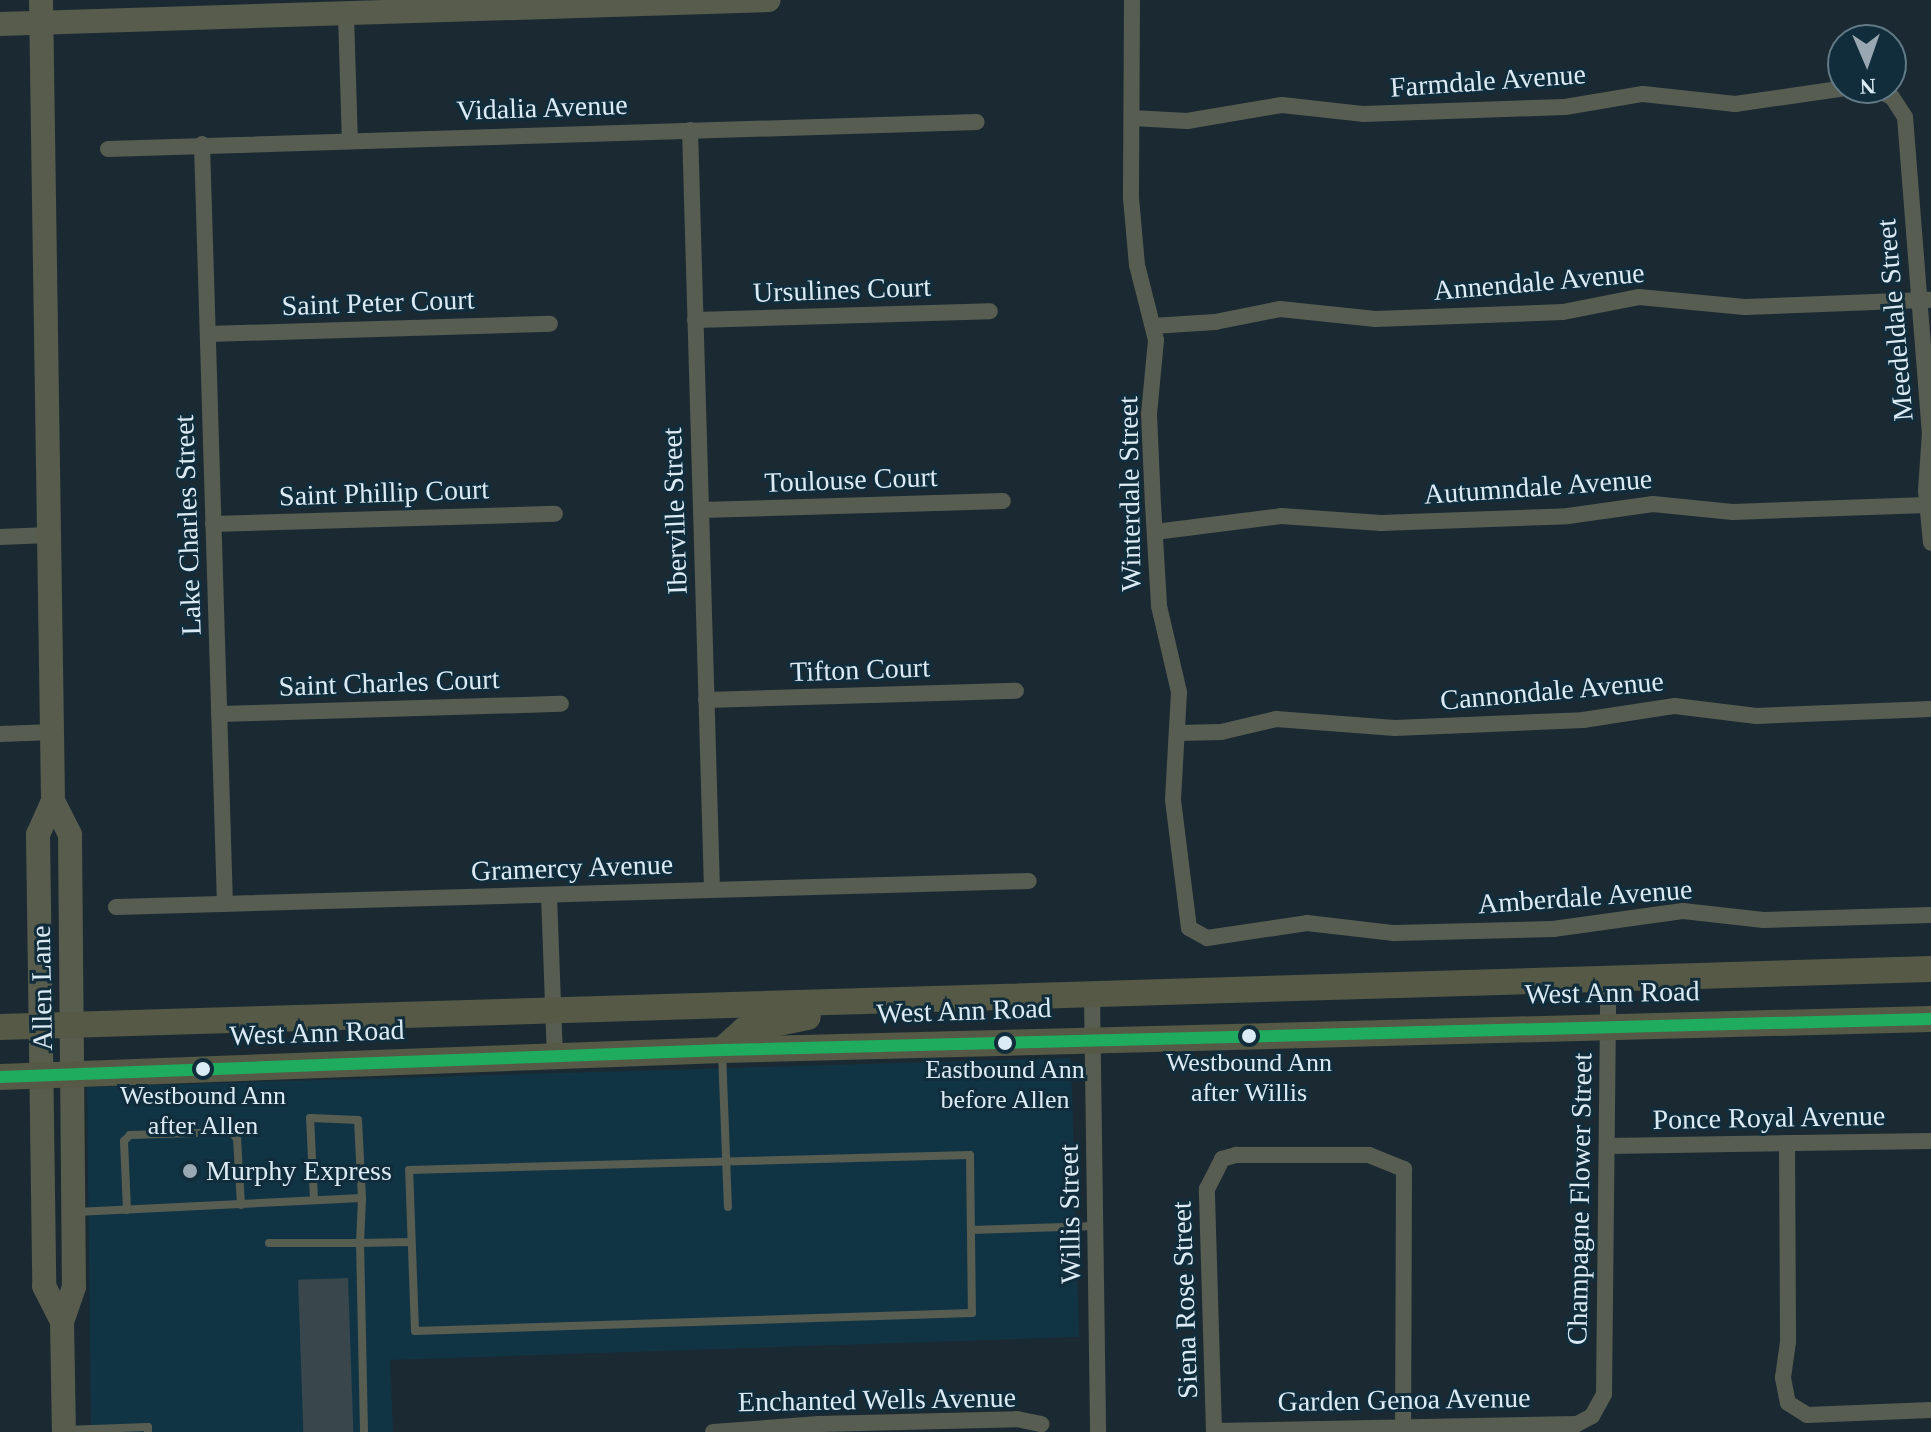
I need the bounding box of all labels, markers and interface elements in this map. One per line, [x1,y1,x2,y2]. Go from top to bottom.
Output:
north arrow [1827,24,1907,104]
street label: Farmdale Avenue [1388,57,1588,105]
text: N [1859,74,1876,99]
street label: Vidalia Avenue [455,88,629,128]
street label: Meedeldale Street [1869,217,1921,423]
street label: Annendale Avenue [1431,256,1647,308]
street label: Ursulines Court [752,270,932,310]
street label: Saint Peter Court [281,283,475,323]
street label: Winterdale Street [1111,396,1149,592]
street label: Lake Charles Street [167,414,209,636]
street label: Iberville Street [655,427,695,595]
street label: Toulouse Court [764,460,938,500]
street label: Autumndale Avenue [1422,462,1654,512]
street label: Saint Phillip Court [278,473,490,513]
street label: Tifton Court [790,651,930,689]
street label: Saint Charles Court [278,662,500,704]
street label: Cannondale Avenue [1438,664,1666,718]
street label: Gramercy Avenue [470,848,674,888]
street label: Amberdale Avenue [1476,873,1694,921]
street label: Allen Lane [24,925,60,1051]
street label: West Ann Road [1523,975,1701,1011]
street label: West Ann Road [875,991,1053,1031]
street label: West Ann Road [228,1013,406,1053]
marker: Westbound Ann after Willis [1241,1028,1257,1044]
marker: Eastbound Ann before Allen [997,1035,1013,1051]
place label: Westbound Ann after Willis [1165,1047,1333,1108]
street label: Champagne Flower Street [1561,1053,1599,1345]
place label: Eastbound Ann before Allen [924,1054,1086,1116]
marker: Westbound Ann after Allen [195,1061,211,1077]
place label: Westbound Ann after Allen [119,1080,287,1142]
street label: Ponce Royal Avenue [1652,1099,1886,1137]
street label: Willis Street [1052,1144,1088,1284]
place label: Murphy Express [206,1154,392,1188]
marker: Murphy Express [181,1162,199,1180]
street label: Siena Rose Street [1165,1201,1205,1399]
street label: Enchanted Wells Avenue [737,1381,1017,1419]
street label: Garden Genoa Avenue [1276,1381,1532,1419]

